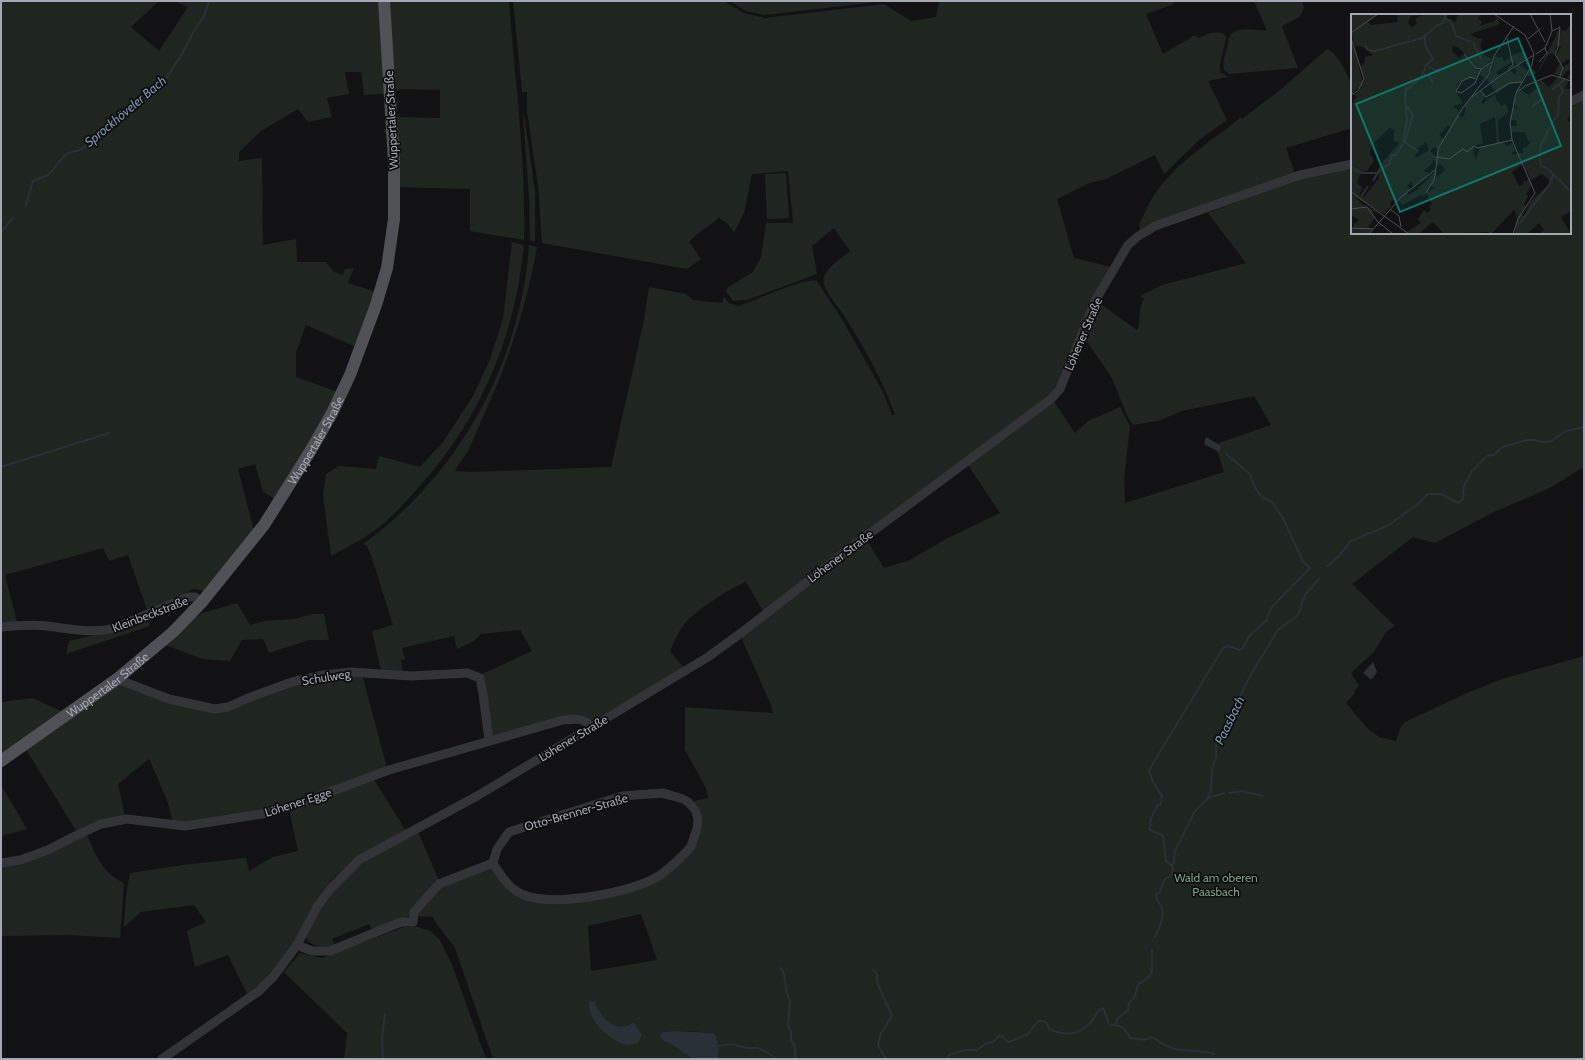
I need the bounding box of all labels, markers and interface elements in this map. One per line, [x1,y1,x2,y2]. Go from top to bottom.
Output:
inset map [1351,14,1571,234]
street label: Wuppertaler Straße [381,70,401,170]
water label: Sprockhöveler Bach [81,72,169,150]
street label: Löhener Straße [1061,295,1105,373]
street label: Wuppertaler Straße [284,394,346,487]
street label: Löhener Straße [804,527,876,585]
street label: Kleinbeckstraße [110,593,190,635]
street label: Wuppertaler Straße [63,648,151,720]
street label: Schulweg [301,666,352,688]
water label: Paasbach [1210,693,1248,747]
street label: Löhener Straße [536,712,610,764]
street label: Löhener Egge [263,784,333,820]
street label: Otto-Brenner-Straße [522,790,630,834]
park label: Wald am oberen Paasbach [1174,870,1258,899]

